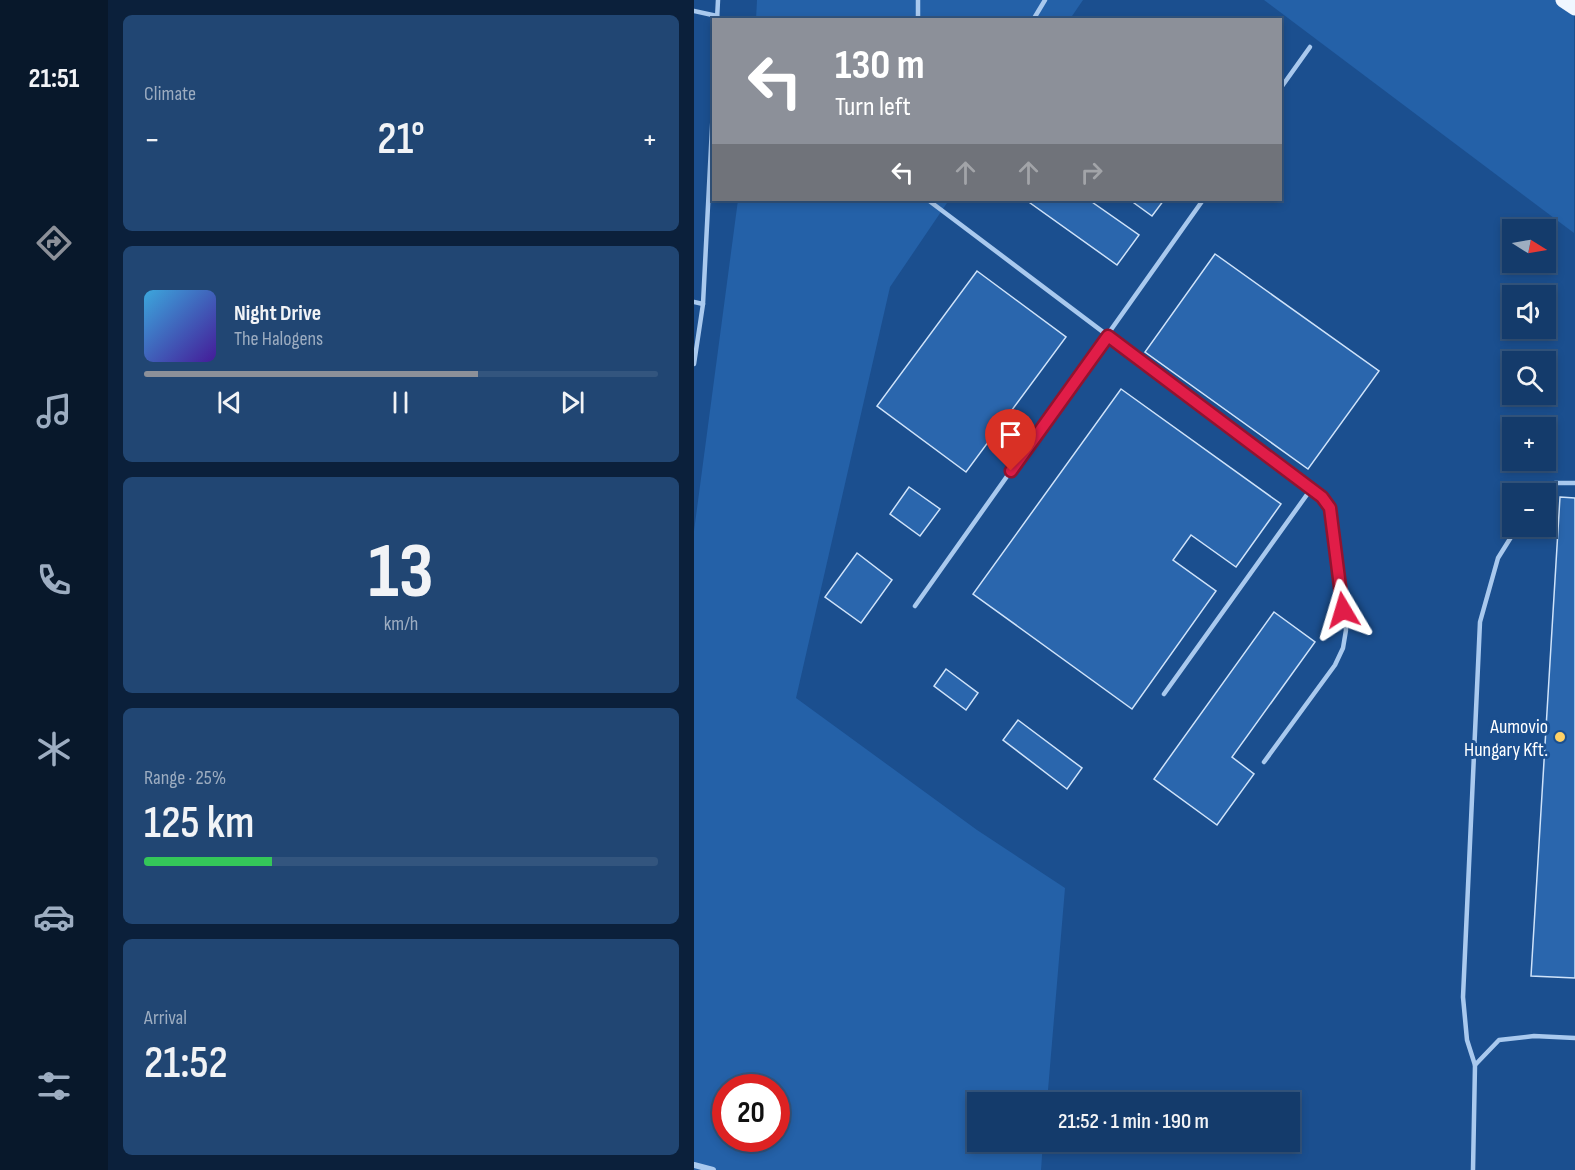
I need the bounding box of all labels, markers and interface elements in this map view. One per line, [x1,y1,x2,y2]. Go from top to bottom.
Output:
text: 130 m [835,40,925,91]
icon: left [736,42,814,120]
text: 21:51 [29,63,79,95]
text: Climate [144,82,196,106]
text: Turn left [835,91,911,123]
text: 21° [377,112,425,167]
text: − [144,120,160,160]
text: + [642,120,658,160]
icon: left [886,156,919,189]
icon: ahead [949,156,982,189]
icon: ahead [1012,156,1045,189]
icon: right [1075,156,1108,189]
north arrow [1502,219,1556,273]
map controls [1502,219,1556,537]
icon: directions [33,222,75,264]
button: sound [1502,285,1556,339]
text: Night Drive [234,300,321,327]
text: The Halogens [234,327,323,351]
button: search [1502,351,1556,405]
icon: previous [213,386,246,419]
icon: pause [384,386,417,419]
icon: next [556,386,589,419]
icon: music [33,390,75,432]
pin [985,409,1036,471]
button: + [1502,417,1556,471]
icon: arrive [994,418,1027,451]
button: − [1502,483,1556,537]
text: 13 [368,526,434,619]
icon: phone [33,559,75,601]
position arrow [1311,578,1375,642]
text: km/h [384,612,418,636]
place label: Aumovio Hungary Kft. [1464,715,1548,762]
icon: climate [33,728,75,770]
marker: Aumovio Hungary Kft. [1553,730,1567,744]
text: Range · 25% [144,766,226,790]
text: 125 km [144,796,254,851]
icon: car [33,896,75,938]
text: Arrival [144,1006,187,1030]
text: 21:52 [144,1036,228,1091]
icon: filters [33,1065,75,1107]
speed limit sign: 20 [712,1074,790,1152]
text: 21:52 · 1 min · 190 m [1058,1108,1209,1135]

